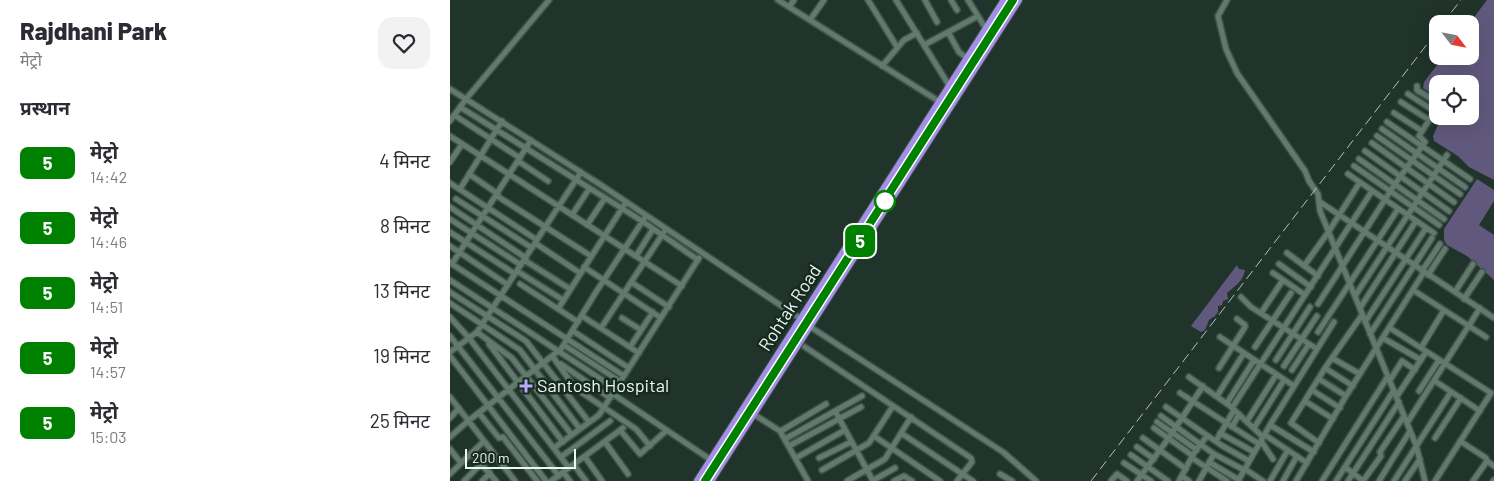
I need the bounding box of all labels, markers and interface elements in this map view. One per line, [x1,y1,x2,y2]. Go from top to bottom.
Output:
north arrow [1429,15,1479,65]
map controls [1429,15,1479,125]
text: Rajdhani Park [20,16,167,45]
button: heart [378,17,430,69]
text: मेट्रो [20,50,42,69]
button: locate [1429,75,1479,125]
text: प्रस्थान [20,96,70,119]
text: मेट्रो [90,140,118,163]
text: 4 मिनट [379,149,430,172]
text: 5 [43,152,52,174]
text: 14:42 [90,167,127,186]
unlabelled marker [874,190,896,212]
text: मेट्रो [90,205,118,228]
text: 8 मिनट [380,214,430,237]
text: 5 [43,217,52,239]
line badge: 5 [844,225,876,257]
text: 5 [855,230,865,252]
text: 14:46 [90,232,127,251]
street label: Rohtak Road [753,260,825,355]
text: मेट्रो [90,270,118,293]
text: 13 मिनट [373,279,430,302]
text: 5 [43,282,52,304]
text: 14:51 [90,297,123,316]
text: मेट्रो [90,335,118,358]
text: 19 मिनट [373,344,430,367]
text: 5 [43,347,52,369]
text: 14:57 [90,362,126,381]
place label: Santosh Hospital [537,374,669,396]
marker: Santosh Hospital [519,379,533,393]
text: मेट्रो [90,400,118,423]
text: 25 मिनट [370,409,430,432]
text: 5 [43,412,52,434]
text: 15:03 [90,427,127,446]
scale bar [465,446,576,469]
text: 200 m [472,449,510,466]

